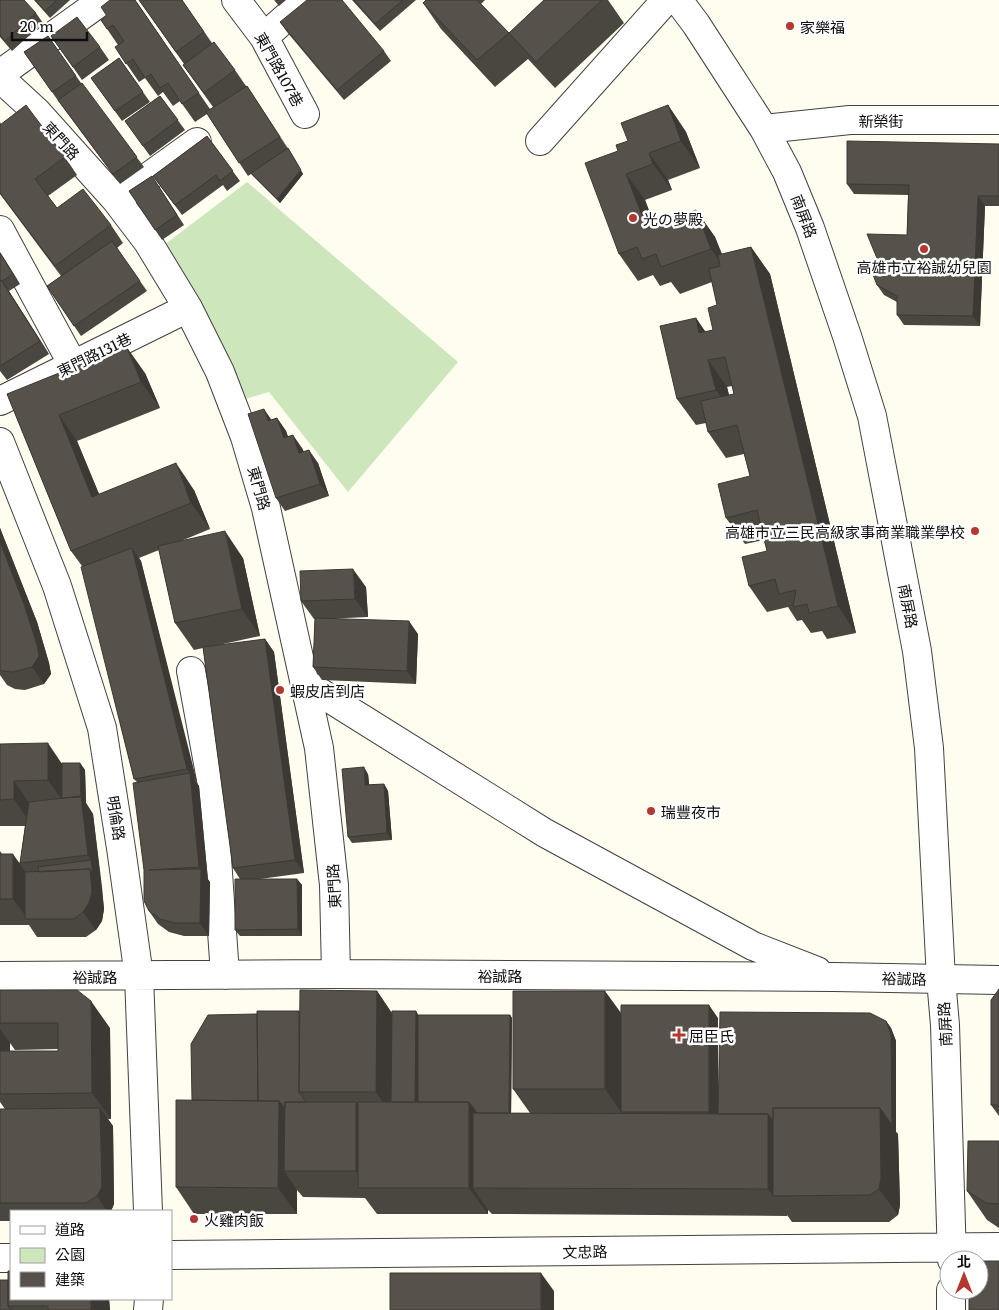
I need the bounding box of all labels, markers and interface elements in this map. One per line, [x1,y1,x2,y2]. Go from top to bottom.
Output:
scale bar [12,10,88,42]
text: 20 m [20,14,54,37]
place label: 家樂福 [800,15,845,38]
marker: 家樂福 [784,20,796,32]
street label: 東門路107巷 [250,27,310,111]
street label: 新榮街 [858,109,904,132]
street label: 東門路 [38,116,86,164]
street label: 南屏路 [786,191,824,241]
place label: 光の夢殿 [643,207,703,230]
marker: 光の夢殿 [627,212,639,224]
marker: 高雄市立裕誠幼兒園 [918,243,930,255]
place label: 高雄市立裕誠幼兒園 [856,255,992,278]
street label: 東門路131巷 [53,326,135,382]
street label: 東門路 [243,463,277,513]
place label: 高雄市立三民高級家事商業職業學校 [725,520,965,543]
marker: 高雄市立三民高級家事商業職業學校 [969,525,981,537]
street label: 南屏路 [893,582,925,630]
place label: 蝦皮店到店 [290,679,365,702]
marker: 蝦皮店到店 [274,684,286,696]
street label: 明倫路 [102,794,132,842]
place label: 瑞豐夜市 [661,800,721,823]
marker: 瑞豐夜市 [645,805,657,817]
street label: 東門路 [320,863,346,909]
street label: 裕誠路 [477,964,523,987]
street label: 裕誠路 [72,965,118,988]
street label: 裕誠路 [881,966,927,990]
street label: 南屏路 [931,1001,957,1047]
place label: 屈臣氏 [689,1024,734,1047]
marker: 屈臣氏 [673,1029,685,1041]
place label: 火雞肉飯 [204,1208,264,1231]
legend [10,1210,172,1300]
marker: 火雞肉飯 [188,1213,200,1225]
text: 道路 [55,1217,85,1240]
street label: 文忠路 [562,1239,608,1263]
text: 公園 [55,1242,85,1265]
north arrow [939,1250,989,1300]
text: 北 [957,1251,971,1271]
text: 建築 [55,1267,85,1290]

